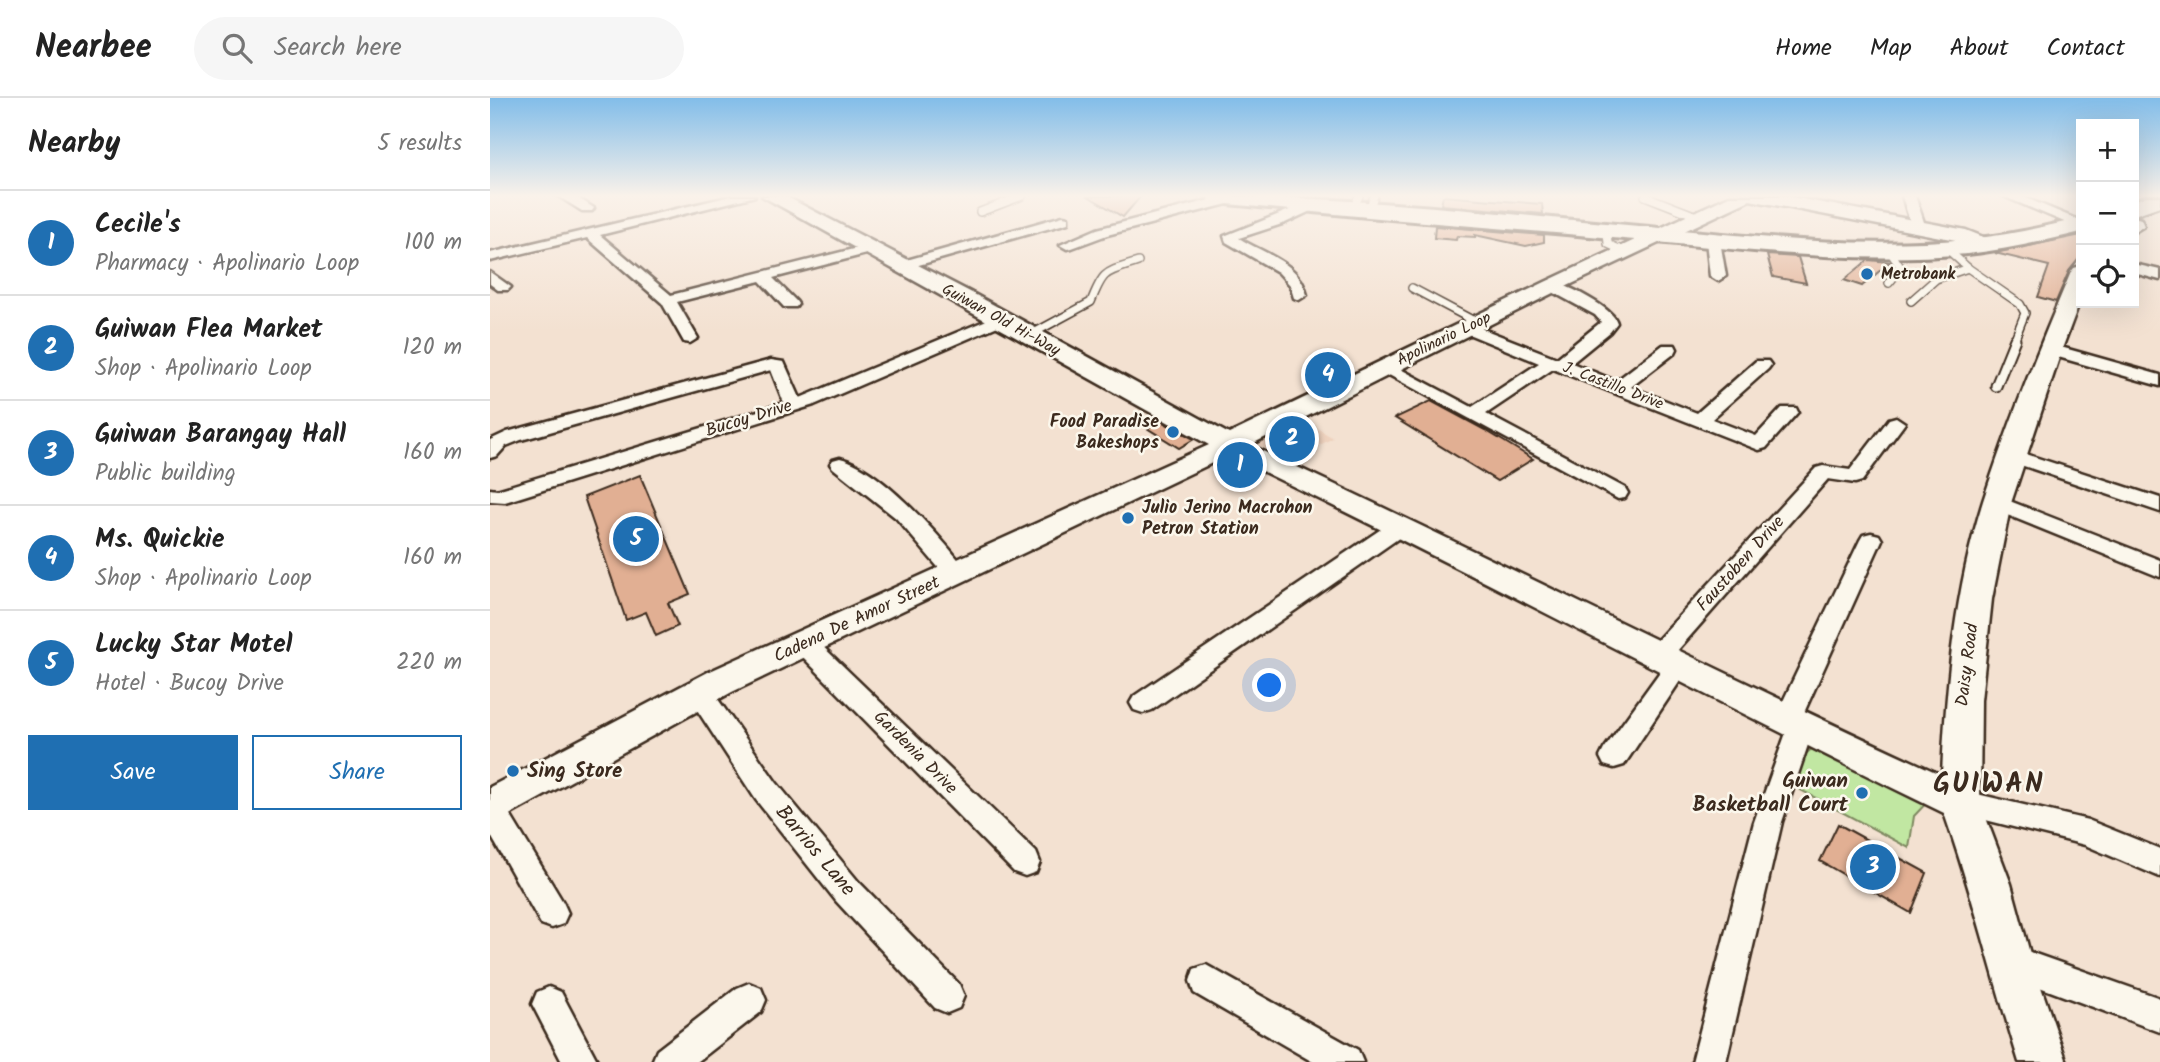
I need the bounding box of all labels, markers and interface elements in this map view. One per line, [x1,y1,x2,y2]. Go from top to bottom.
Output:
search box [194,17,684,80]
text: Nearbee [35,22,152,75]
text: Search here [274,27,402,69]
icon: search [218,29,256,67]
text: Home [1775,29,1832,68]
text: Map [1870,29,1912,68]
text: About [1950,29,2008,68]
text: Contact [2046,29,2125,68]
map controls [2076,119,2139,308]
button: + [2076,119,2139,182]
text: Nearby [28,120,120,168]
text: 5 results [377,126,462,162]
button: − [2076,182,2139,245]
text: Cecile's [95,204,181,246]
text: 1 [48,225,54,261]
text: 100 m [404,225,462,261]
button: locate [2076,245,2139,308]
text: Pharmacy · Apolinario Loop [95,246,359,282]
place label: Metrobank [1881,262,1956,287]
marker: Metrobank [1859,266,1875,282]
street label: Guiwan Old Hi-Way [937,277,1065,363]
street label: Apolinario Loop [1393,305,1496,373]
text: Guiwan Flea Market [95,309,323,351]
text: 2 [44,330,58,366]
text: 120 m [402,330,462,366]
pin: 4 [1305,349,1351,401]
text: Shop · Apolinario Loop [95,351,312,387]
street label: J. Castillo Drive [1559,355,1667,417]
street label: Bucoy Drive [702,392,796,446]
place label: Food Paradise Bakeshops [1050,408,1160,458]
pin: 2 [1269,413,1315,465]
text: Guiwan Barangay Hall [95,414,346,456]
marker: Food Paradise Bakeshops [1165,424,1181,440]
text: 3 [45,435,57,471]
text: 160 m [403,435,462,471]
pin: 1 [1217,439,1263,491]
text: Public building [95,456,236,492]
place label: Julio Jerino Macrohon Petron Station [1142,494,1313,544]
street label: Faustoben Drive [1690,509,1792,619]
marker: Julio Jerino Macrohon Petron Station [1120,510,1136,526]
pin: 5 [613,513,659,565]
text: Ms. Quickie [95,519,224,561]
text: 4 [45,540,57,576]
text: 160 m [403,540,462,576]
text: Shop · Apolinario Loop [95,561,312,597]
street label: Cadena De Amor Street [769,568,946,671]
street label: Daisy Road [1949,621,1988,708]
text: Lucky Star Motel [95,624,293,666]
text: 5 [45,645,57,681]
text: 220 m [396,645,462,681]
text: Hotel · Bucoy Drive [95,666,284,702]
your location [1252,668,1286,702]
street label: Gardenia Drive [866,704,964,802]
button: Save [28,735,238,810]
button: Share [252,735,462,810]
place label: Sing Store [527,755,622,788]
district label: GUIWAN [1933,762,2045,807]
marker: Sing Store [505,763,521,779]
place label: Guiwan Basketball Court [1693,765,1849,822]
marker: Guiwan Basketball Court [1854,785,1870,801]
street label: Barrios Lane [767,798,864,905]
pin: 3 [1850,841,1896,893]

